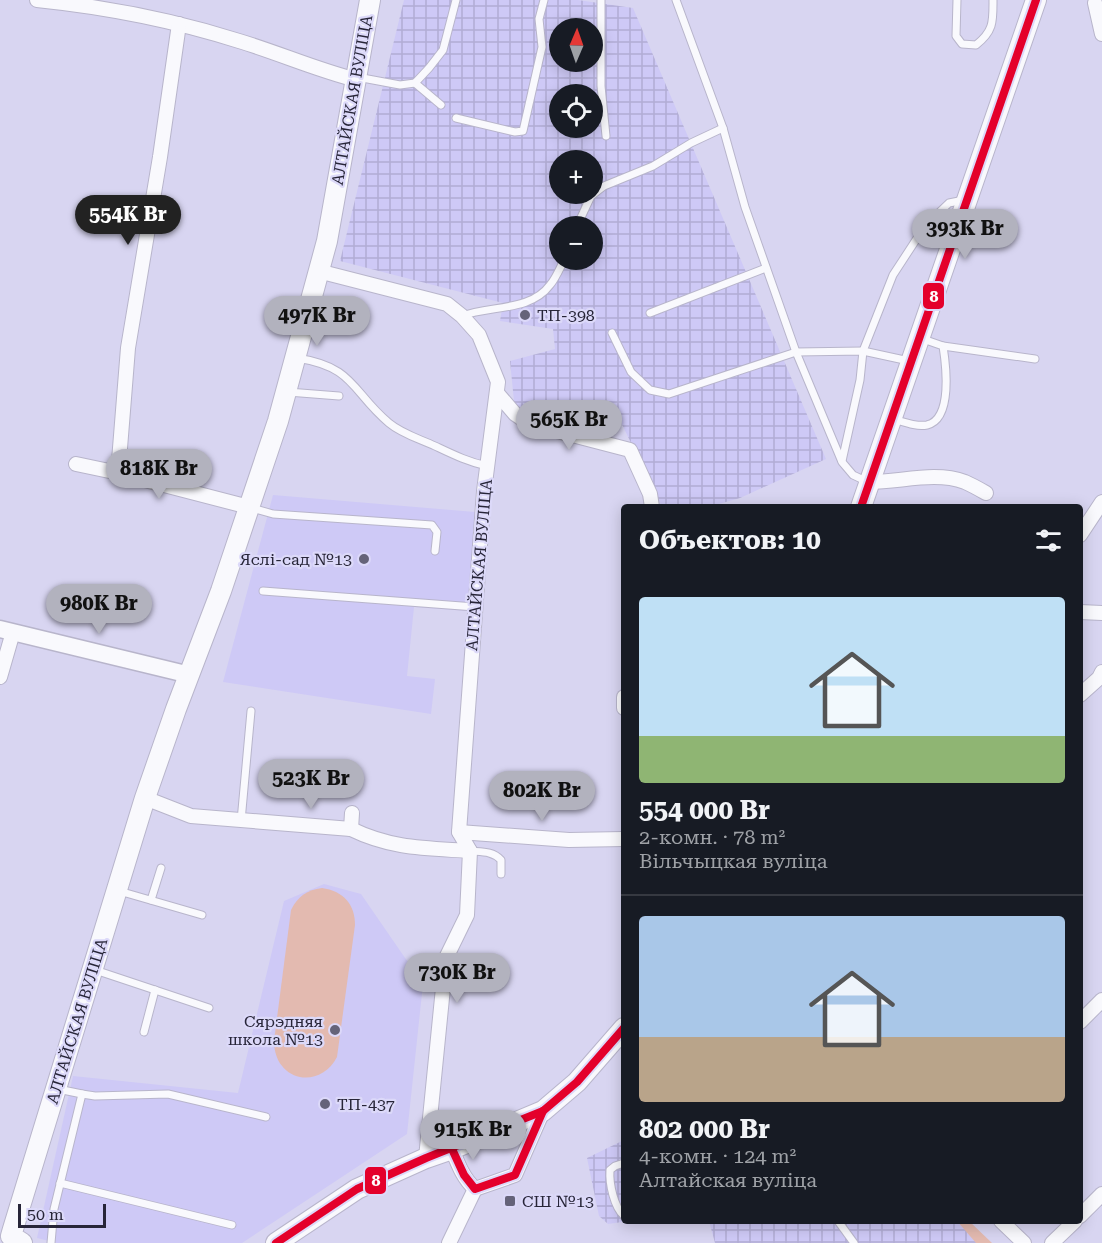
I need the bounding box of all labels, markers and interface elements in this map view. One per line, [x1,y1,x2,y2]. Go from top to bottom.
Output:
street label: АЛТАЙСКАЯ ВУЛІЦА [328,13,376,186]
north arrow [549,18,603,72]
map controls [549,18,603,270]
button: locate [549,84,603,138]
button: + [549,150,603,204]
pin: 554K Br [73,195,183,246]
text: 554K Br [89,202,167,226]
pin: 393K Br [910,209,1020,260]
button: − [549,216,603,270]
text: 393K Br [926,216,1004,240]
line badge: 8 [922,282,945,310]
text: 8 [930,287,939,306]
pin: 497K Br [262,296,372,347]
text: 497K Br [278,303,356,327]
place label: ТП-398 [537,306,595,325]
marker: ТП-398 [518,308,532,322]
pin: 565K Br [514,400,624,451]
text: 565K Br [530,407,608,431]
pin: 818K Br [104,449,214,500]
text: 818K Br [120,456,198,480]
street label: АЛТАЙСКАЯ ВУЛІЦА [462,478,496,652]
icon: filters [1032,524,1065,557]
text: Объектов: 10 [639,525,821,555]
place label: Яслі-сад №13 [240,550,352,569]
marker: Яслі-сад №13 [357,552,371,566]
pin: 980K Br [44,584,154,635]
text: 980K Br [60,591,138,615]
icon: home [798,636,906,744]
pin: 523K Br [256,759,366,810]
text: 523K Br [272,766,350,790]
pin: 802K Br [487,771,597,822]
text: 802K Br [503,778,581,802]
text: 554 000 Br [639,795,770,825]
text: 2-комн. · 78 m² [639,825,785,849]
text: Вільчыцкая вуліца [639,849,828,873]
street label: АЛТАЙСКАЯ ВУЛІЦА [43,935,112,1106]
pin: 730K Br [402,953,512,1004]
icon: home [798,955,906,1063]
text: 730K Br [418,960,496,984]
place label: Сярэдняя школа №13 [228,1012,323,1049]
marker: Сярэдняя школа №13 [328,1023,342,1037]
place label: ТП-437 [337,1095,395,1114]
marker: ТП-437 [318,1097,332,1111]
pin: 915K Br [418,1110,528,1161]
text: 802 000 Br [639,1114,770,1144]
text: 915K Br [434,1117,512,1141]
text: 4-комн. · 124 m² [639,1144,796,1168]
line badge: 8 [364,1166,387,1195]
text: Алтайская вуліца [639,1168,817,1192]
text: 8 [372,1171,381,1190]
place label: СШ №13 [522,1192,594,1211]
marker: СШ №13 [503,1194,517,1208]
scale bar [18,1201,106,1228]
text: 50 m [27,1205,64,1224]

